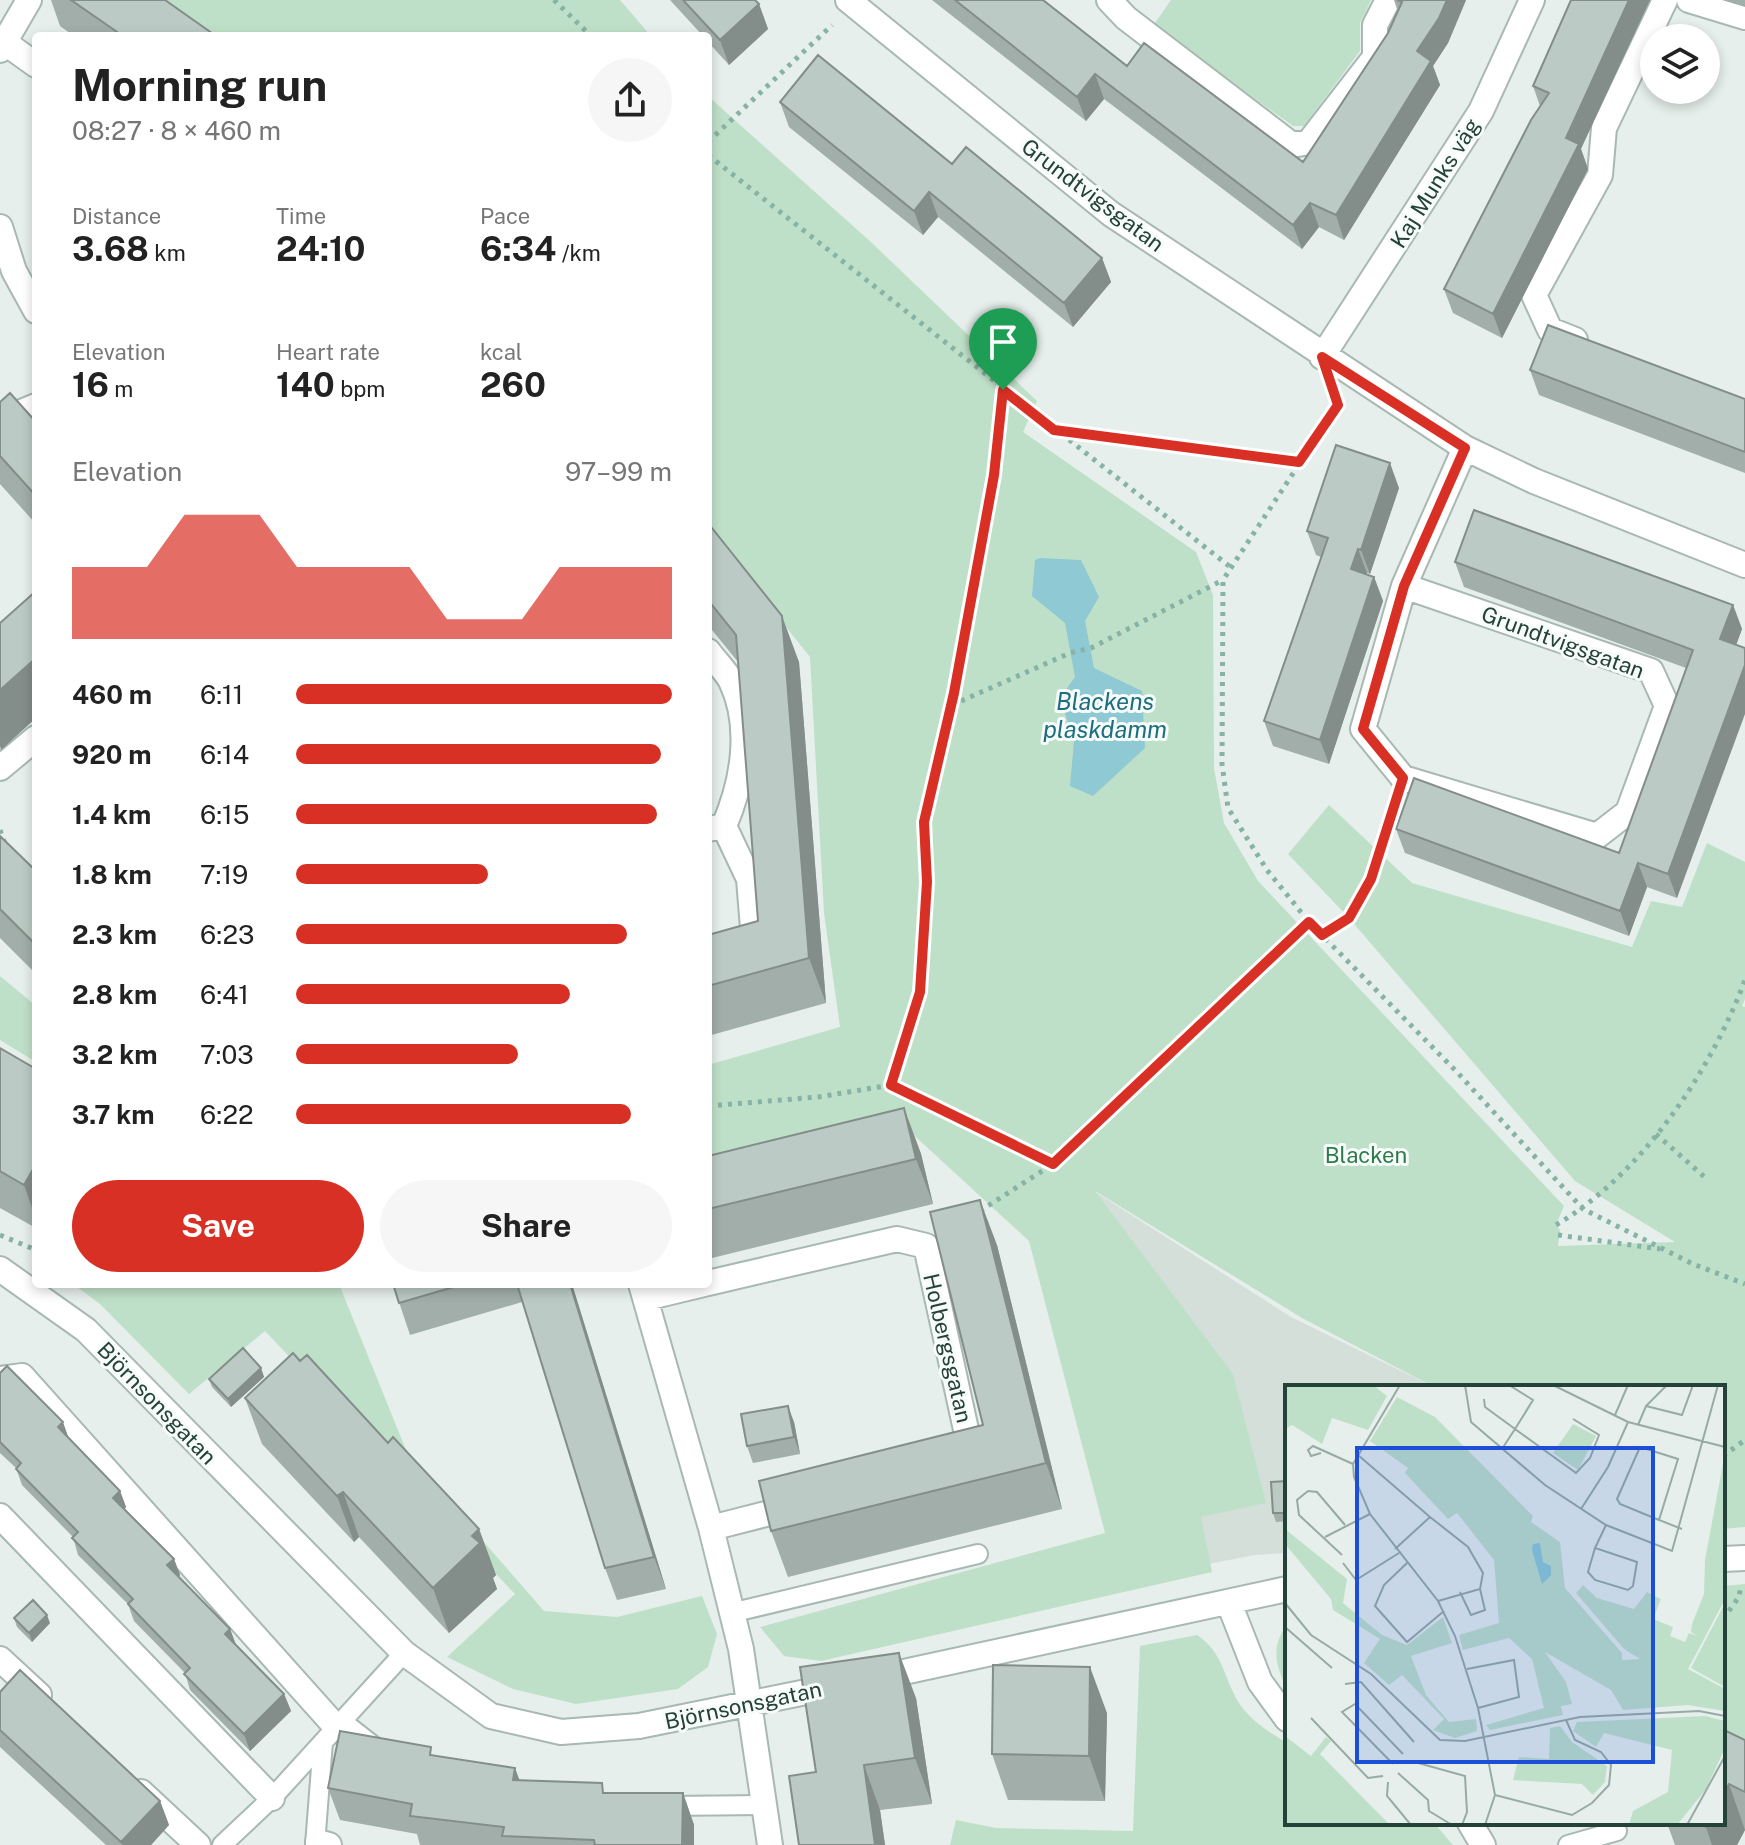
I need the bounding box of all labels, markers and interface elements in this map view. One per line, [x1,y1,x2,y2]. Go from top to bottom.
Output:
map controls [1640,24,1720,104]
button: layers [1640,24,1720,104]
button: share [588,58,672,142]
text: Morning run [72,59,327,111]
street label: Kaj Munks väg [1385,113,1485,253]
text: 08:27 · 8 × 460 m [72,115,281,146]
street label: Grundtvigsgatan [1017,133,1169,257]
text: Distance [72,203,161,229]
text: Time [276,203,326,229]
text: Pace [480,203,530,229]
text: 3.68 [72,229,149,269]
text: 24:10 [276,229,366,269]
text: 6:34 [480,229,556,269]
text: km [149,240,186,266]
text: /km [556,240,601,266]
pin [969,308,1037,390]
icon: arrive [981,320,1025,364]
text: Elevation [72,339,165,365]
text: Heart rate [276,339,380,365]
text: kcal [480,339,522,365]
text: 16 [72,365,109,405]
text: 140 [276,365,335,405]
text: 260 [480,365,546,405]
text: m [109,376,133,402]
text: bpm [335,376,385,402]
text: Elevation [72,456,182,487]
text: 97–99 m [565,456,672,487]
street label: Grundtvigsgatan [1478,600,1648,684]
text: 460 m [72,679,152,710]
text: 6:11 [200,679,243,710]
water label: Blackens plaskdamm [1043,687,1167,743]
text: 920 m [72,739,152,770]
text: 6:14 [200,739,249,770]
text: 1.4 km [72,799,151,830]
text: 6:15 [200,799,249,830]
text: 1.8 km [72,859,152,890]
text: 7:19 [200,859,248,890]
text: 2.3 km [72,919,157,950]
text: 6:23 [200,919,254,950]
text: 2.8 km [72,979,157,1010]
text: 6:41 [200,979,249,1010]
text: 3.2 km [72,1039,158,1070]
text: 7:03 [200,1039,254,1070]
text: 3.7 km [72,1099,155,1130]
text: 6:22 [200,1099,254,1130]
park label: Blacken [1325,1142,1407,1168]
button: Save [72,1180,364,1272]
button: Share [380,1180,672,1272]
street label: Holbergsgatan [918,1271,978,1425]
street label: Björnsonsgatan [92,1336,222,1470]
inset map [1285,1385,1725,1825]
street label: Björnsonsgatan [662,1676,824,1734]

